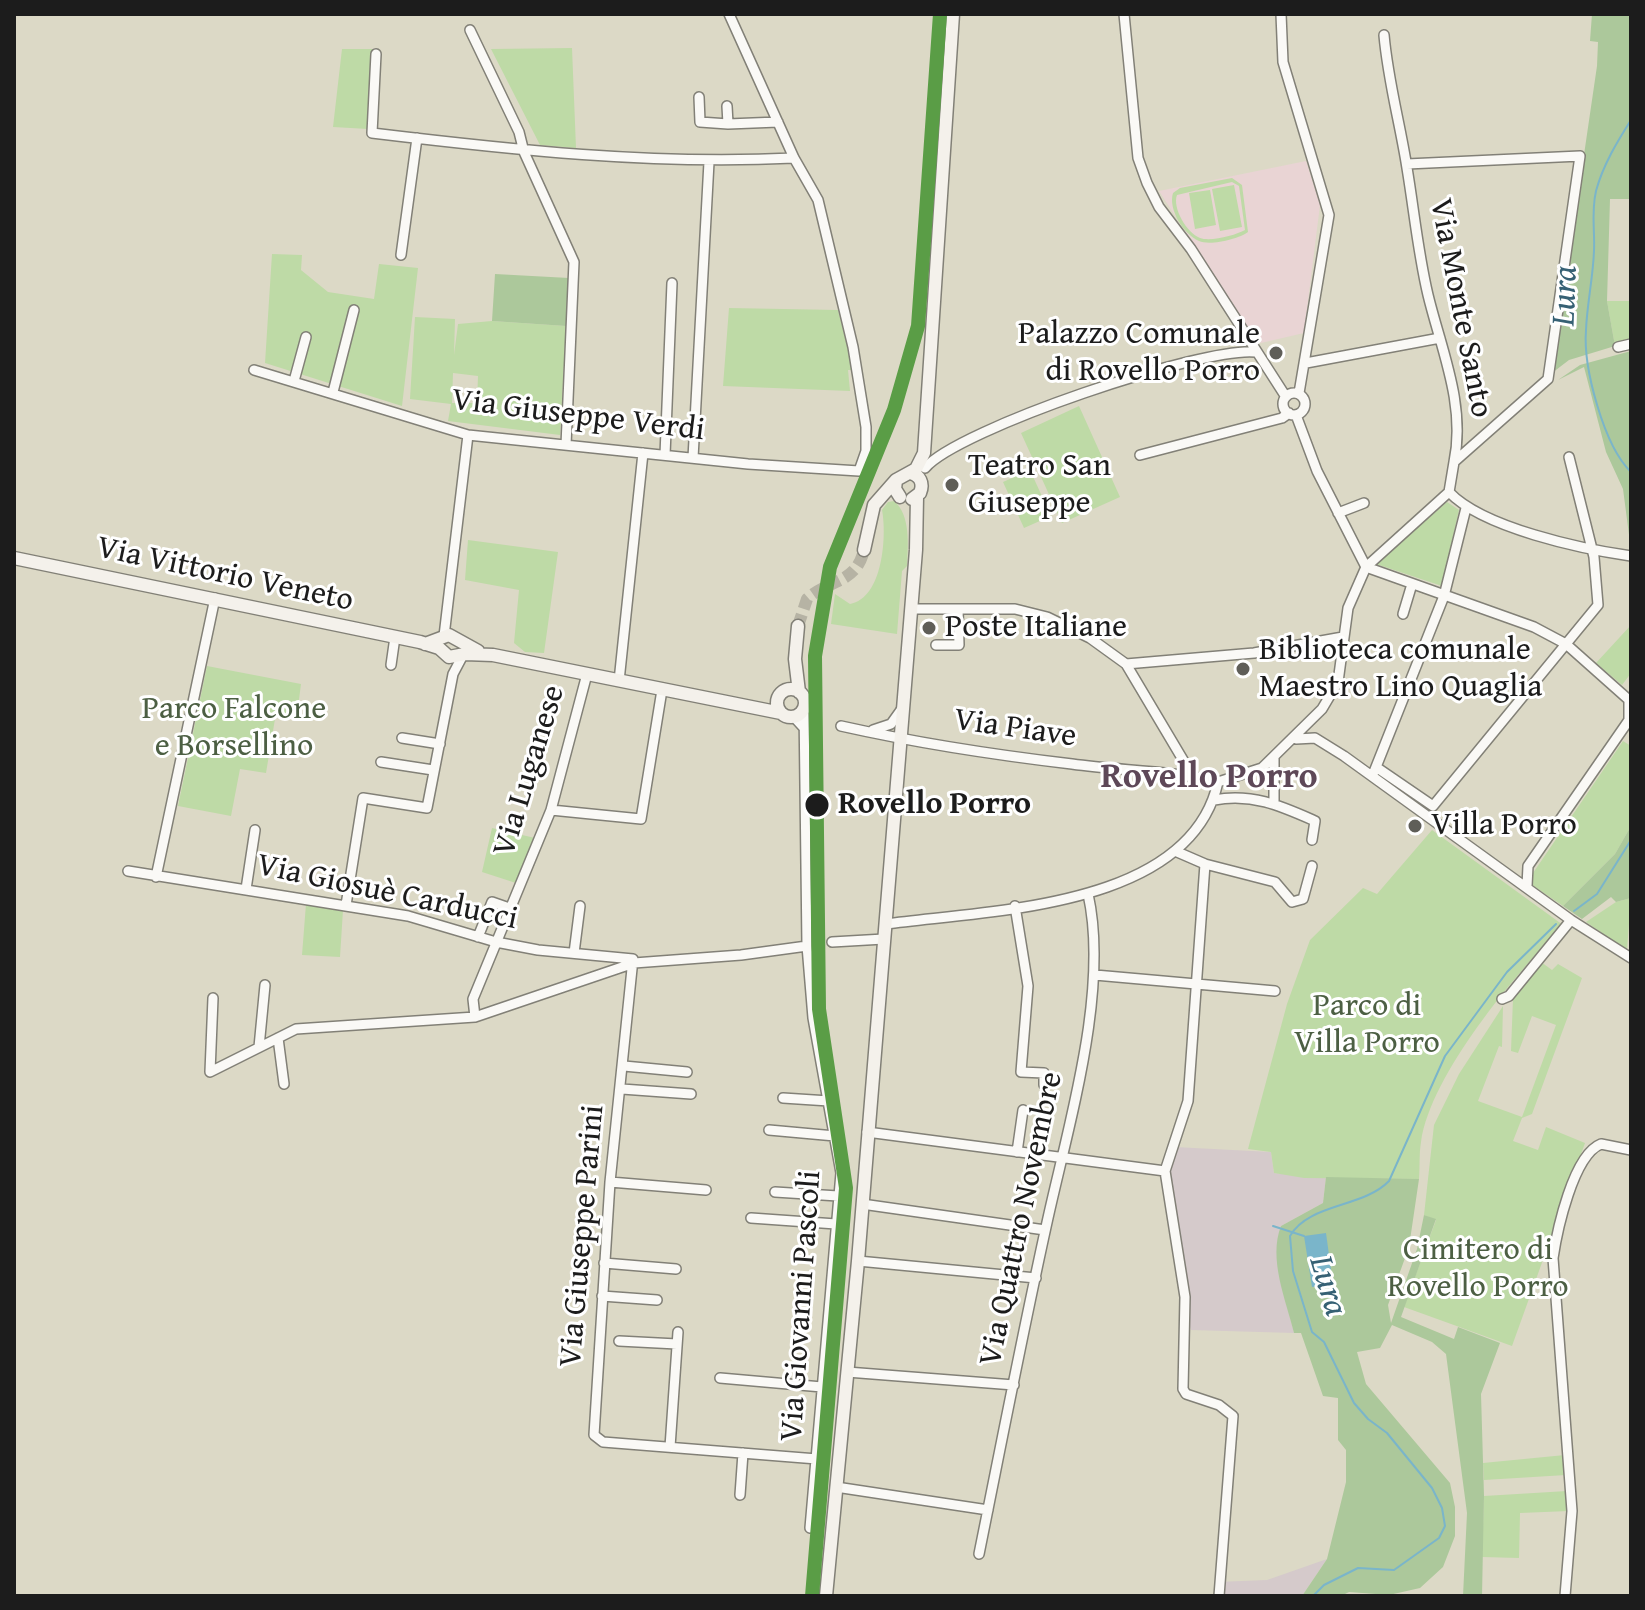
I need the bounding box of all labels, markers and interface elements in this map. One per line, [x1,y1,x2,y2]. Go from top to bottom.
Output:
street label: Via Monte Santo [1420,195,1500,421]
water label: Lura [1545,265,1587,327]
place label: Palazzo Comunale di Rovello Porro [1018,316,1260,391]
marker: Palazzo Comunale di Rovello Porro [1267,344,1285,362]
street label: Via Giuseppe Verdi [449,381,707,451]
place label: Teatro San Giuseppe [968,448,1111,523]
marker: Teatro San Giuseppe [943,476,961,494]
street label: Via Vittorio Veneto [93,529,357,621]
place label: Poste Italiane [945,609,1127,647]
marker: Poste Italiane [920,619,938,637]
place label: Biblioteca comunale Maestro Lino Quaglia [1259,632,1542,707]
marker: Biblioteca comunale Maestro Lino Quaglia [1234,660,1252,678]
street label: Via Luganese [486,681,574,861]
park label: Parco Falcone e Borsellino [142,691,326,766]
street label: Via Piave [951,701,1079,757]
district label: Rovello Porro [1100,756,1318,800]
place label: Rovello Porro [838,786,1031,824]
marker: Rovello Porro [803,791,831,819]
place label: Villa Porro [1431,807,1577,845]
marker: Villa Porro [1406,817,1424,835]
street label: Via Giosuè Carducci [253,847,521,939]
park label: Parco di Villa Porro [1294,988,1440,1063]
street label: Via Quattro Novembre [972,1068,1072,1370]
street label: Via Giuseppe Parini [552,1103,614,1369]
street label: Via Giovanni Pascoli [773,1169,831,1443]
park label: Cimitero di Rovello Porro [1387,1232,1569,1307]
water label: Lura [1299,1251,1355,1321]

